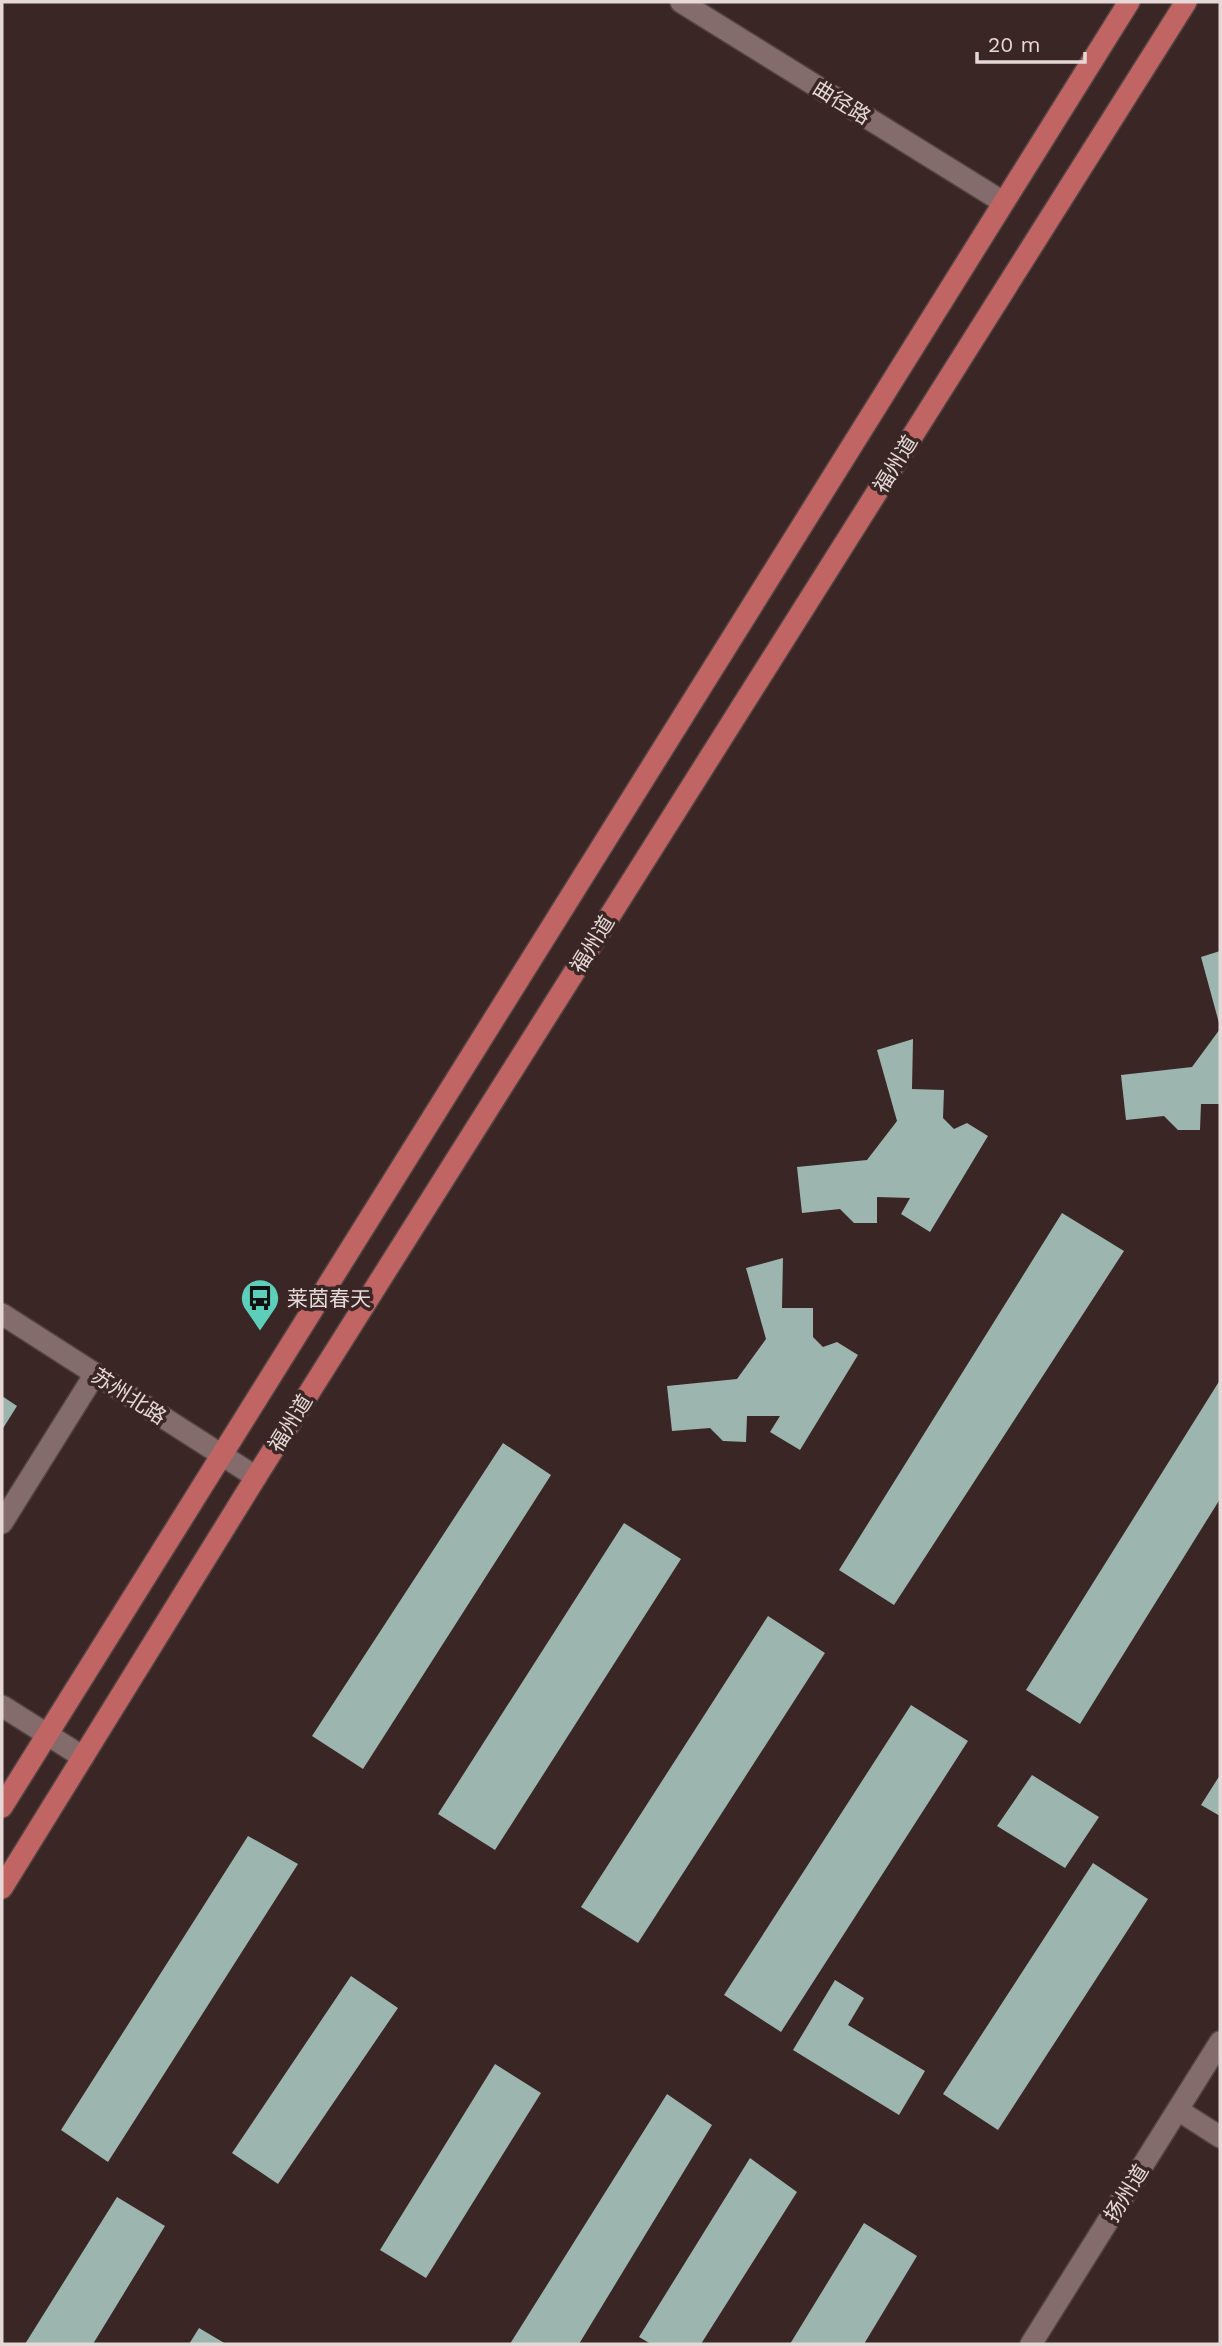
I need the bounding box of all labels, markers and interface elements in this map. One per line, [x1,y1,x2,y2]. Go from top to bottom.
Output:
scale bar [977,21,1086,65]
text: 20 m [988,32,1040,57]
street label: 曲径路 [809,75,875,129]
street label: 福州道 [868,431,922,497]
street label: 福州道 [565,911,619,977]
bus stop icon: 莱茵春天 [239,1277,281,1332]
place label: 莱茵春天 [287,1286,371,1311]
street label: 苏州北路 [87,1363,171,1429]
street label: 福州道 [263,1390,317,1456]
street label: 扬州道 [1099,2160,1153,2226]

